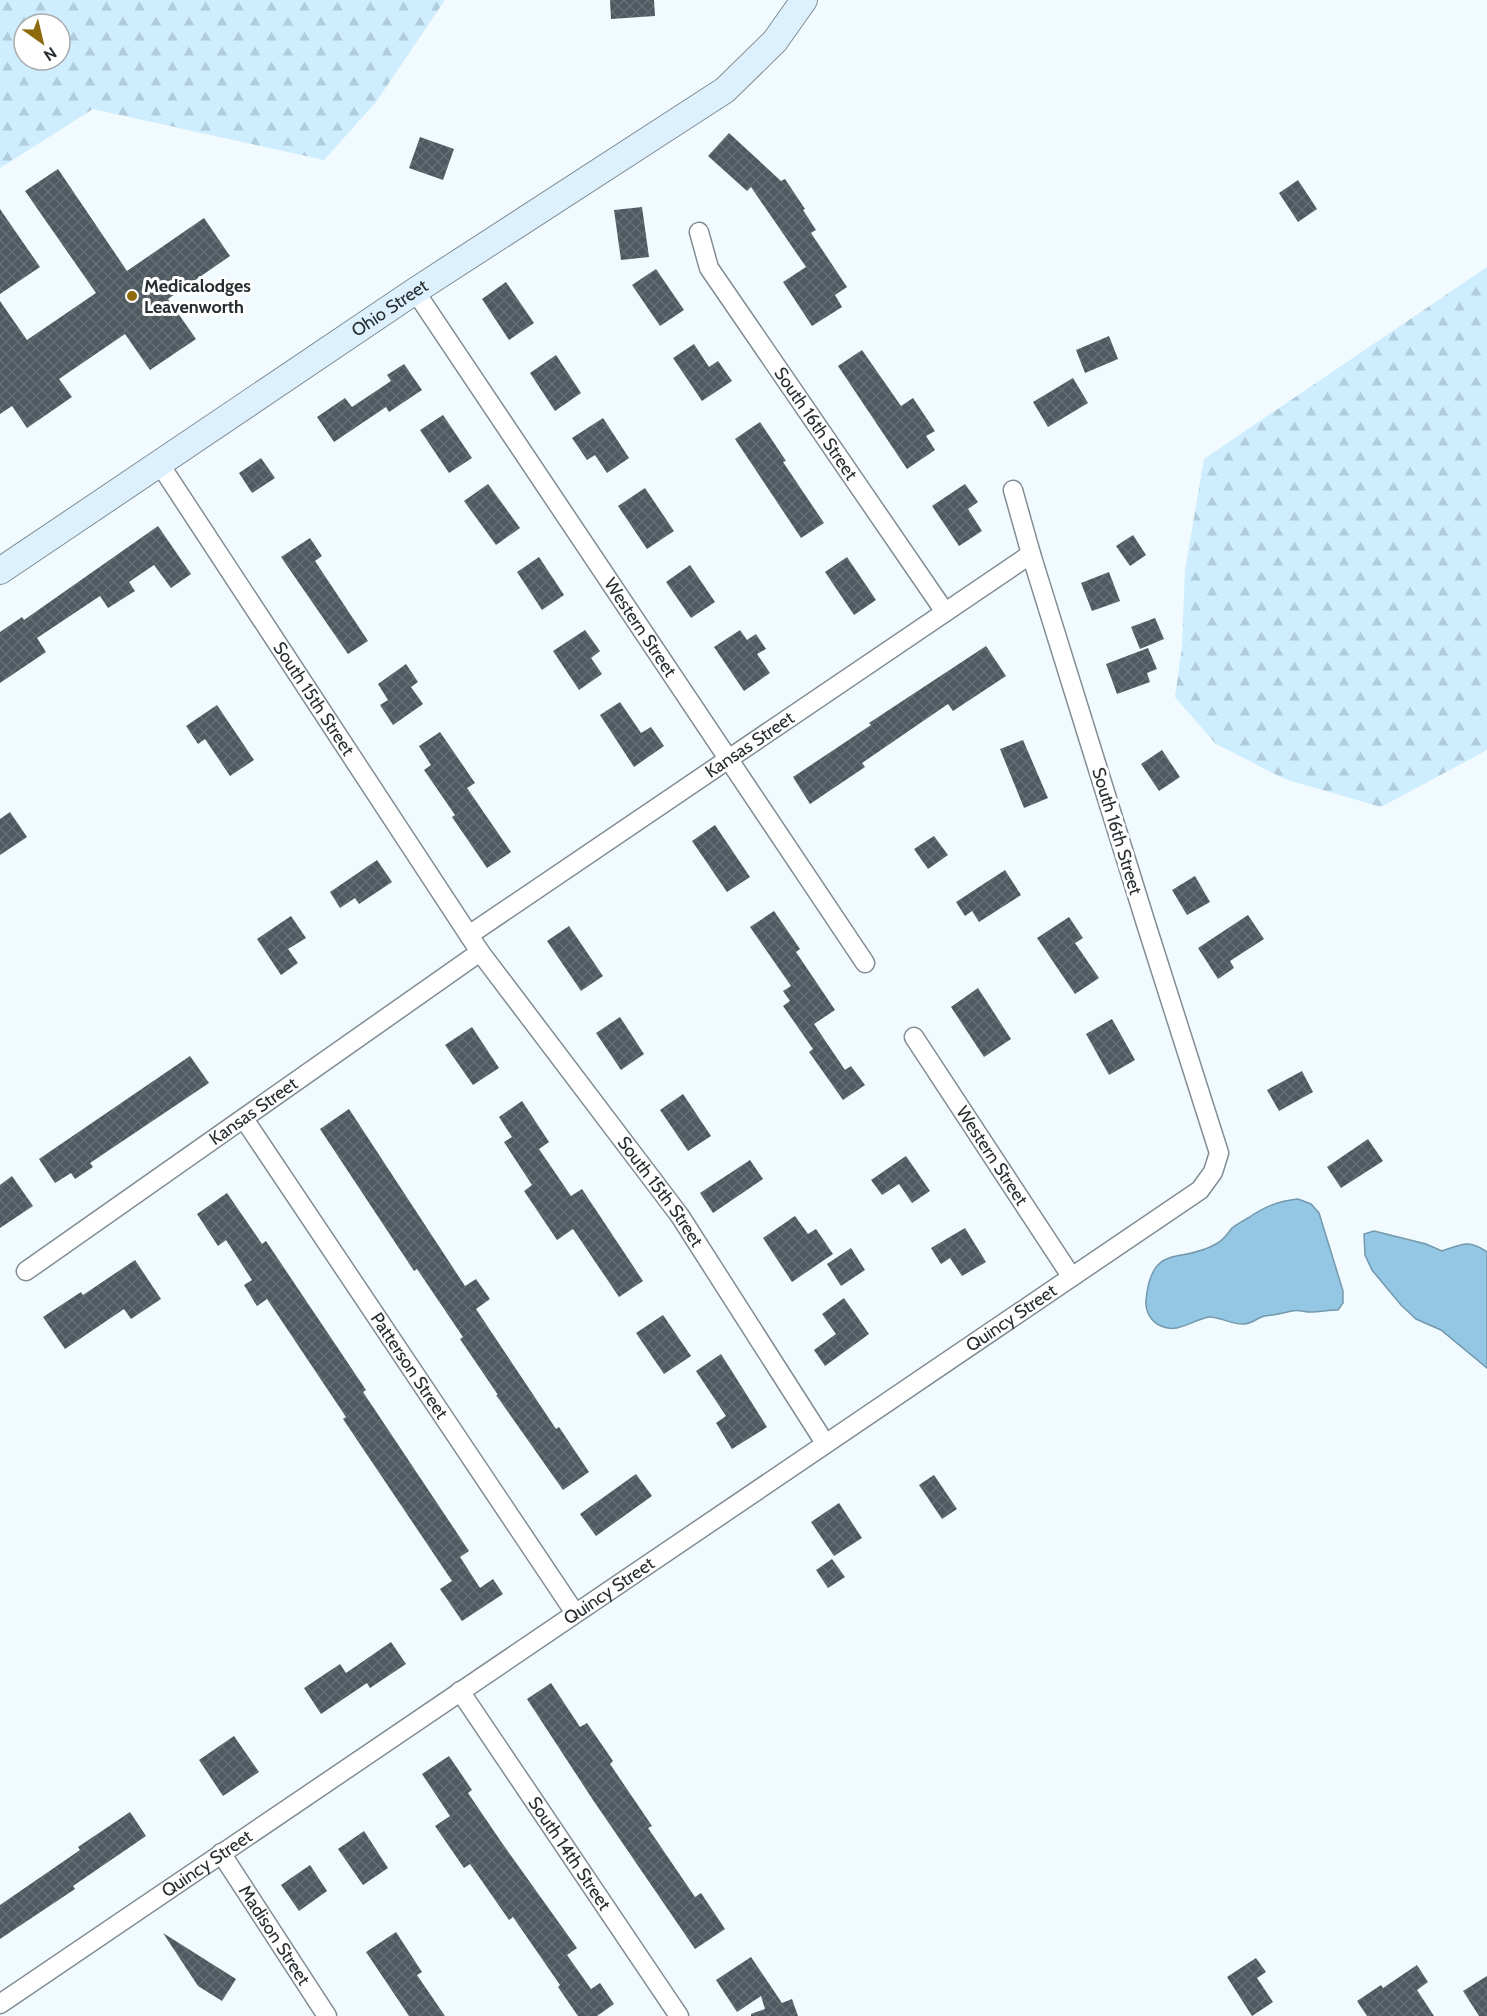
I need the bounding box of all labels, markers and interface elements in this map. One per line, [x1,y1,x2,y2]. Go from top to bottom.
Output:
north arrow [12,12,72,72]
text: N [40,43,60,65]
place label: Medicalodges Leavenworth [144,275,251,318]
street label: Ohio Street [347,275,432,342]
marker: Medicalodges Leavenworth [125,289,139,303]
street label: South 16th Street [769,363,862,484]
street label: Western Street [599,574,681,681]
street label: South 15th Street [268,638,359,760]
street label: Kansas Street [701,707,798,783]
street label: South 16th Street [1087,765,1147,897]
street label: Kansas Street [205,1073,302,1150]
street label: Western Street [951,1102,1033,1210]
street label: South 15th Street [613,1132,708,1251]
street label: Quincy Street [962,1280,1061,1357]
street label: Patterson Street [366,1308,453,1423]
street label: Quincy Street [560,1552,659,1629]
street label: South 14th Street [523,1793,616,1915]
street label: Quincy Street [157,1825,256,1902]
street label: Madison Street [234,1881,315,1989]

